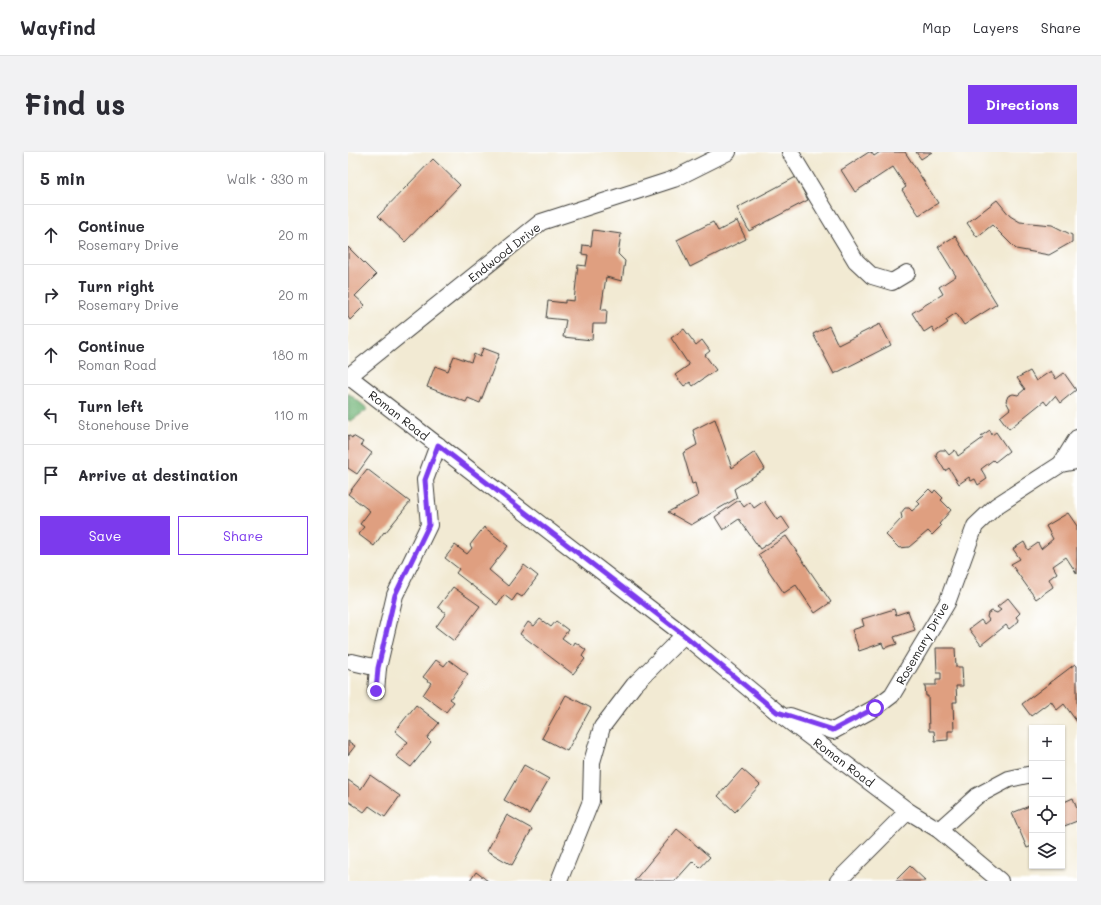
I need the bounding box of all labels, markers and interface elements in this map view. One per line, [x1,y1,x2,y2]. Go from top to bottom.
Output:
text: Wayfind [20,15,96,40]
text: Map [922,18,951,37]
text: Layers [973,18,1019,37]
text: Share [1041,18,1081,37]
button: Directions [968,85,1077,124]
text: Find us [24,86,125,122]
text: 5 min [40,167,85,189]
text: Walk · 330 m [227,170,308,187]
text: Continue [78,216,145,236]
street label: Endwood Drive [464,219,544,285]
icon: ahead [40,224,62,246]
text: 20 m [278,226,308,243]
text: Rosemary Drive [78,236,179,253]
text: Turn right [78,276,155,296]
icon: right [40,284,62,306]
text: 20 m [278,286,308,303]
text: Rosemary Drive [78,296,179,313]
text: Continue [78,336,145,356]
icon: ahead [40,344,62,366]
text: 180 m [272,346,308,363]
text: Roman Road [78,356,156,373]
street label: Roman Road [366,386,433,444]
text: Turn left [78,396,143,416]
icon: left [40,404,62,426]
text: 110 m [274,406,308,423]
text: Stonehouse Drive [78,416,189,433]
icon: arrive [40,464,62,486]
text: Arrive at destination [78,465,238,485]
button: Save [40,516,170,555]
button: Share [178,516,308,555]
street label: Rosemary Drive [892,599,952,687]
route end [367,682,385,700]
route start [866,699,884,717]
map controls [1029,725,1065,869]
button: + [1029,725,1065,761]
street label: Roman Road [810,734,878,790]
button: − [1029,761,1065,797]
button: locate [1029,797,1065,833]
button: layers [1029,833,1065,869]

